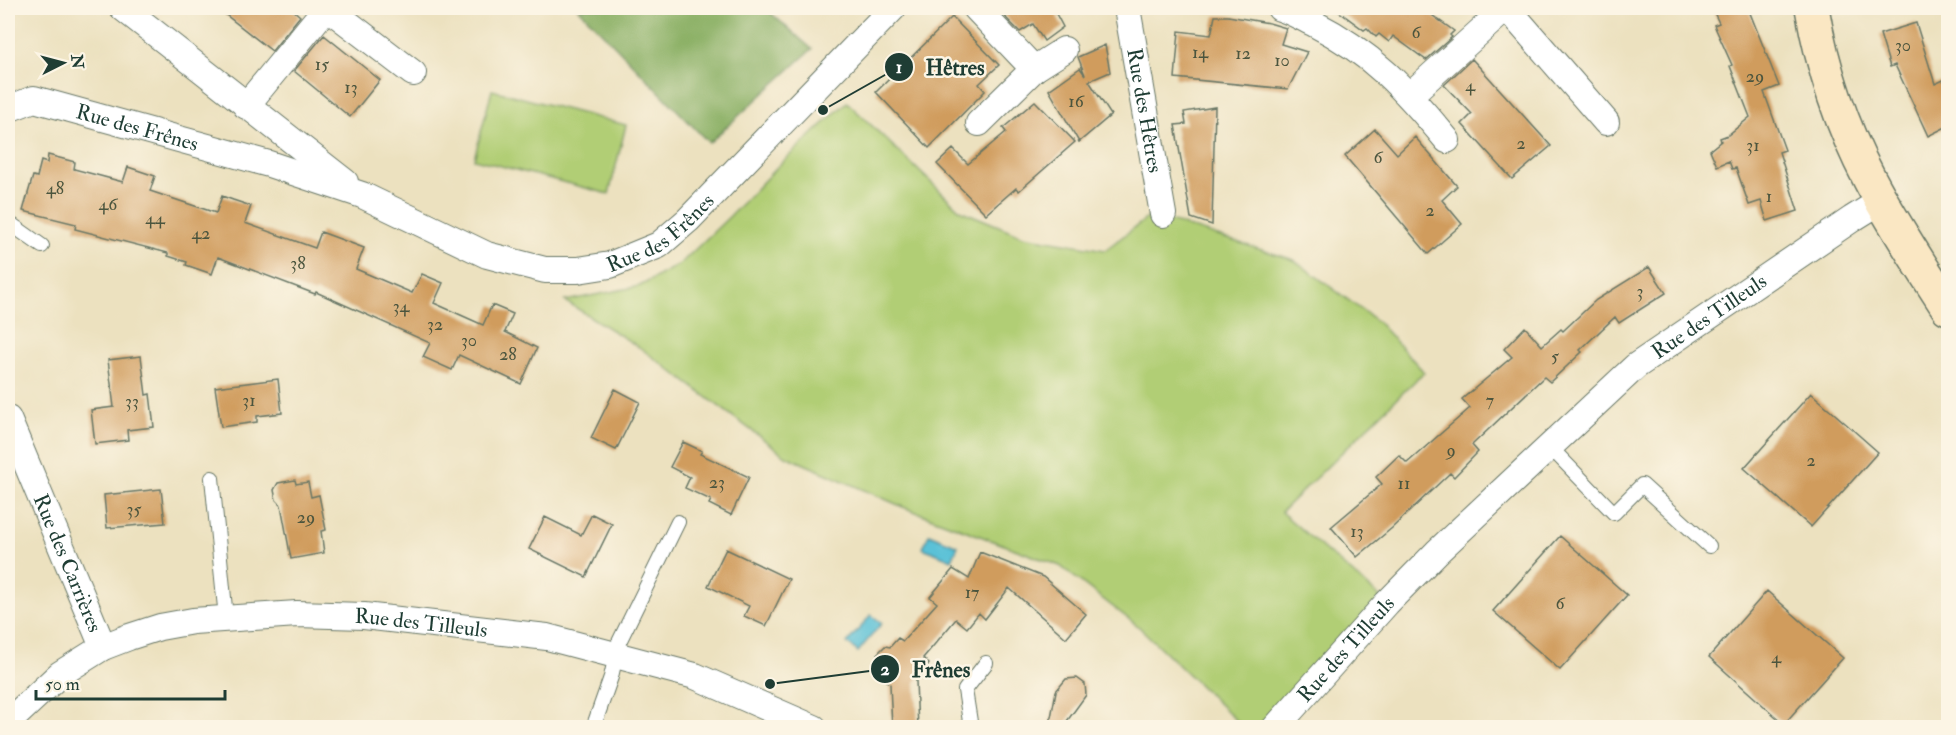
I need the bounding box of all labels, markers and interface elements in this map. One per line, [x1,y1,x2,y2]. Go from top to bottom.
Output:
house number: 6 [1411,21,1421,44]
north arrow [33,33,93,93]
house number: 30 [1895,34,1911,57]
house number: 14 [1192,41,1209,64]
house number: 12 [1235,42,1251,65]
street label: Rue des Hêtres [1121,46,1169,175]
callout: Hêtres [884,47,997,87]
house number: 10 [1274,49,1290,72]
text: N [66,52,88,70]
house number: 15 [315,53,329,76]
text: Hêtres [926,54,985,82]
text: 1 [896,56,902,79]
house number: 29 [1746,65,1764,88]
house number: 4 [1465,74,1476,97]
house number: 13 [344,76,358,99]
house number: 16 [1068,90,1085,113]
street label: Rue des Frênes [73,98,201,157]
house number: 2 [1516,132,1526,155]
house number: 31 [1746,134,1760,157]
house number: 6 [1373,146,1383,169]
house number: 48 [46,177,64,200]
house number: 1 [1766,185,1772,208]
street label: Rue des Frênes [603,188,720,278]
house number: 46 [99,193,118,216]
house number: 2 [1425,199,1435,222]
house number: 44 [145,207,166,230]
house number: 42 [192,222,210,245]
house number: 38 [290,252,306,275]
street label: Rue des Tilleuls [1646,268,1772,365]
house number: 3 [1637,280,1643,303]
house number: 34 [393,295,411,318]
house number: 32 [427,313,443,336]
house number: 30 [461,329,477,352]
house number: 28 [499,343,517,366]
house number: 5 [1551,345,1559,368]
house number: 31 [242,389,256,412]
house number: 7 [1486,389,1494,412]
house number: 33 [125,390,139,413]
house number: 9 [1444,439,1456,462]
house number: 2 [1806,449,1816,472]
house number: 23 [709,471,725,494]
house number: 11 [1398,472,1410,495]
street label: Rue des Carrières [27,490,109,636]
house number: 35 [127,498,141,521]
house number: 29 [297,506,315,529]
house number: 13 [1350,520,1364,543]
house number: 17 [965,581,979,604]
street label: Rue des Tilleuls [1291,590,1400,708]
house number: 6 [1555,592,1565,615]
street label: Rue des Tilleuls [354,602,489,644]
house number: 4 [1771,646,1782,669]
callout: Frênes [870,649,983,689]
text: Frênes [912,656,971,684]
text: 2 [880,658,890,681]
scale bar [36,663,225,701]
text: 50 m [45,673,80,696]

